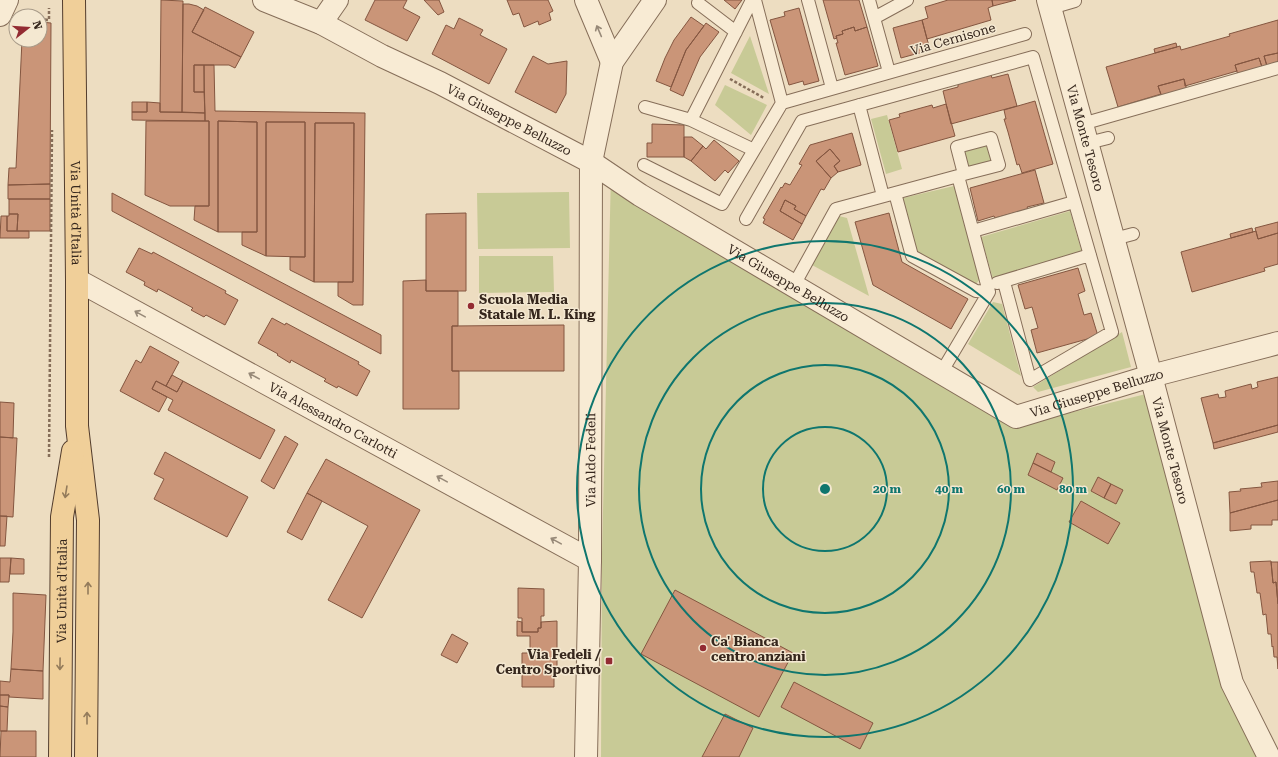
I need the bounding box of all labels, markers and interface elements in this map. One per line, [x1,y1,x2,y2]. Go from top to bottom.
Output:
north arrow [8,8,48,48]
text: N [30,19,45,32]
street label: Via Cernisone [909,20,997,58]
one-way arrow [595,25,603,37]
street label: Via Giuseppe Belluzzo [444,80,574,158]
street label: Via Monte Tesoro [1064,83,1108,193]
street label: Via Unità d'Italia [68,161,84,265]
street label: Via Giuseppe Belluzzo [725,241,852,325]
place label: Scuola Media Statale M. L. King [479,292,595,322]
marker: Scuola Media Statale M. L. King [466,301,476,311]
one-way arrow [134,310,146,317]
street label: Via Giuseppe Belluzzo [1028,366,1165,420]
one-way arrow [248,372,260,380]
street label: Via Alessandro Carlotti [266,379,400,461]
street label: Via Monte Tesoro [1149,396,1192,506]
street label: Via Aldo Fedeli [583,413,598,507]
one-way arrow [436,475,448,482]
centre of rings [818,482,832,496]
text: 20 m [873,482,901,496]
text: 40 m [935,482,963,496]
text: 60 m [997,482,1025,496]
text: 80 m [1059,482,1087,496]
one-way arrow [62,485,70,498]
one-way arrow [550,537,562,545]
street label: Via Unità d'Italia [53,539,69,643]
one-way arrow [84,582,92,595]
place label: Ca' Bianca centro anziani [711,634,806,664]
marker: Ca' Bianca centro anziani [698,643,708,653]
place label: Via Fedeli / Centro Sportivo [496,647,602,677]
marker: Via Fedeli / Centro Sportivo [604,656,614,666]
one-way arrow [57,657,64,670]
one-way arrow [83,712,91,725]

